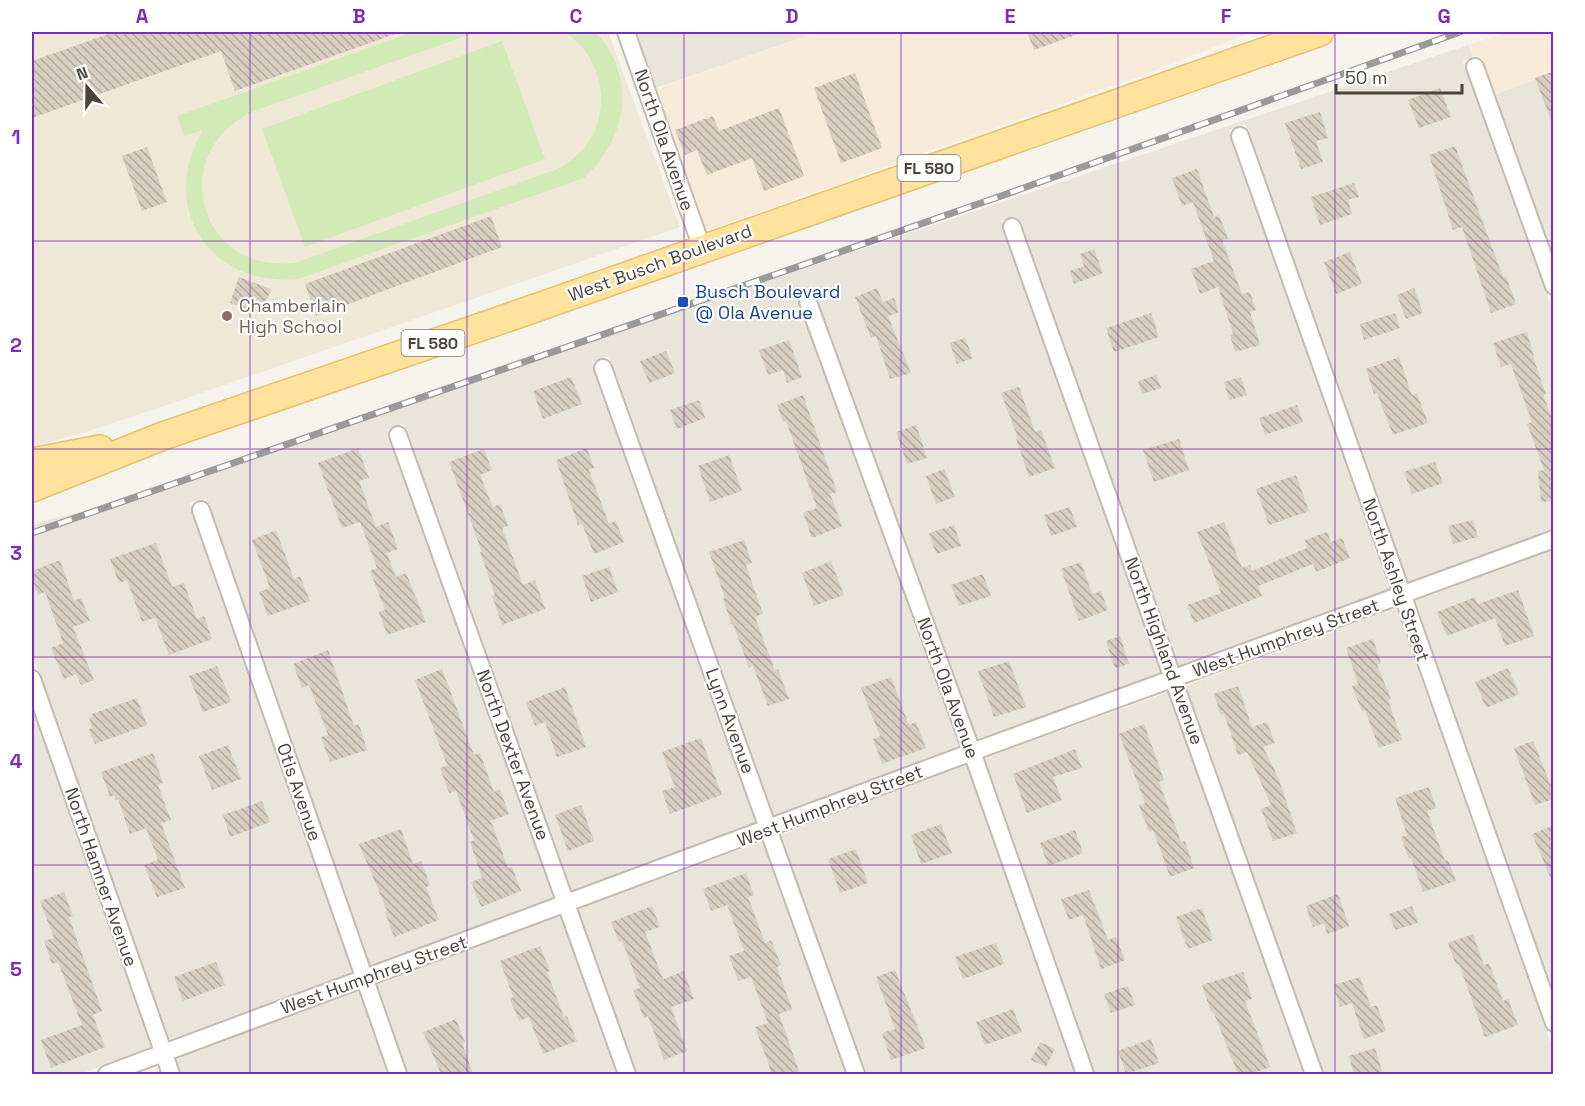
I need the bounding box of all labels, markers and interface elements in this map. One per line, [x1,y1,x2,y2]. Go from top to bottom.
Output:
text: A [136,3,149,29]
text: B [352,3,366,29]
text: C [570,3,583,29]
text: D [785,3,799,29]
text: E [1004,3,1016,29]
text: F [1221,3,1232,29]
text: G [1437,3,1451,29]
north arrow [57,57,117,117]
scale bar [1336,57,1462,95]
text: N [73,62,91,85]
street label: North Ola Avenue [629,66,700,214]
text: 50 m [1345,66,1387,89]
text: 1 [11,124,21,150]
road number: FL 580 [898,155,960,181]
street label: West Busch Boulevard [565,219,755,306]
place label: Busch Boulevard @ Ola Avenue [695,280,840,324]
place label: Chamberlain High School [239,294,347,338]
marker: Busch Boulevard @ Ola Avenue [676,295,690,309]
marker: Chamberlain High School [220,309,234,323]
road number: FL 580 [402,330,464,356]
text: 2 [10,332,22,358]
street label: North Ashley Street [1358,495,1435,664]
text: 3 [10,540,22,566]
street label: North Highland Avenue [1120,554,1209,748]
street label: West Humphrey Street [1189,593,1382,682]
street label: North Ola Avenue [912,614,985,762]
street label: Lynn Avenue [701,665,760,777]
street label: North Dexter Avenue [472,666,555,843]
street label: Otis Avenue [272,740,327,844]
text: 4 [10,748,23,774]
street label: West Humphrey Street [734,759,926,852]
street label: North Hamner Avenue [60,784,143,969]
street label: West Humphrey Street [277,930,470,1019]
text: 5 [10,956,22,982]

